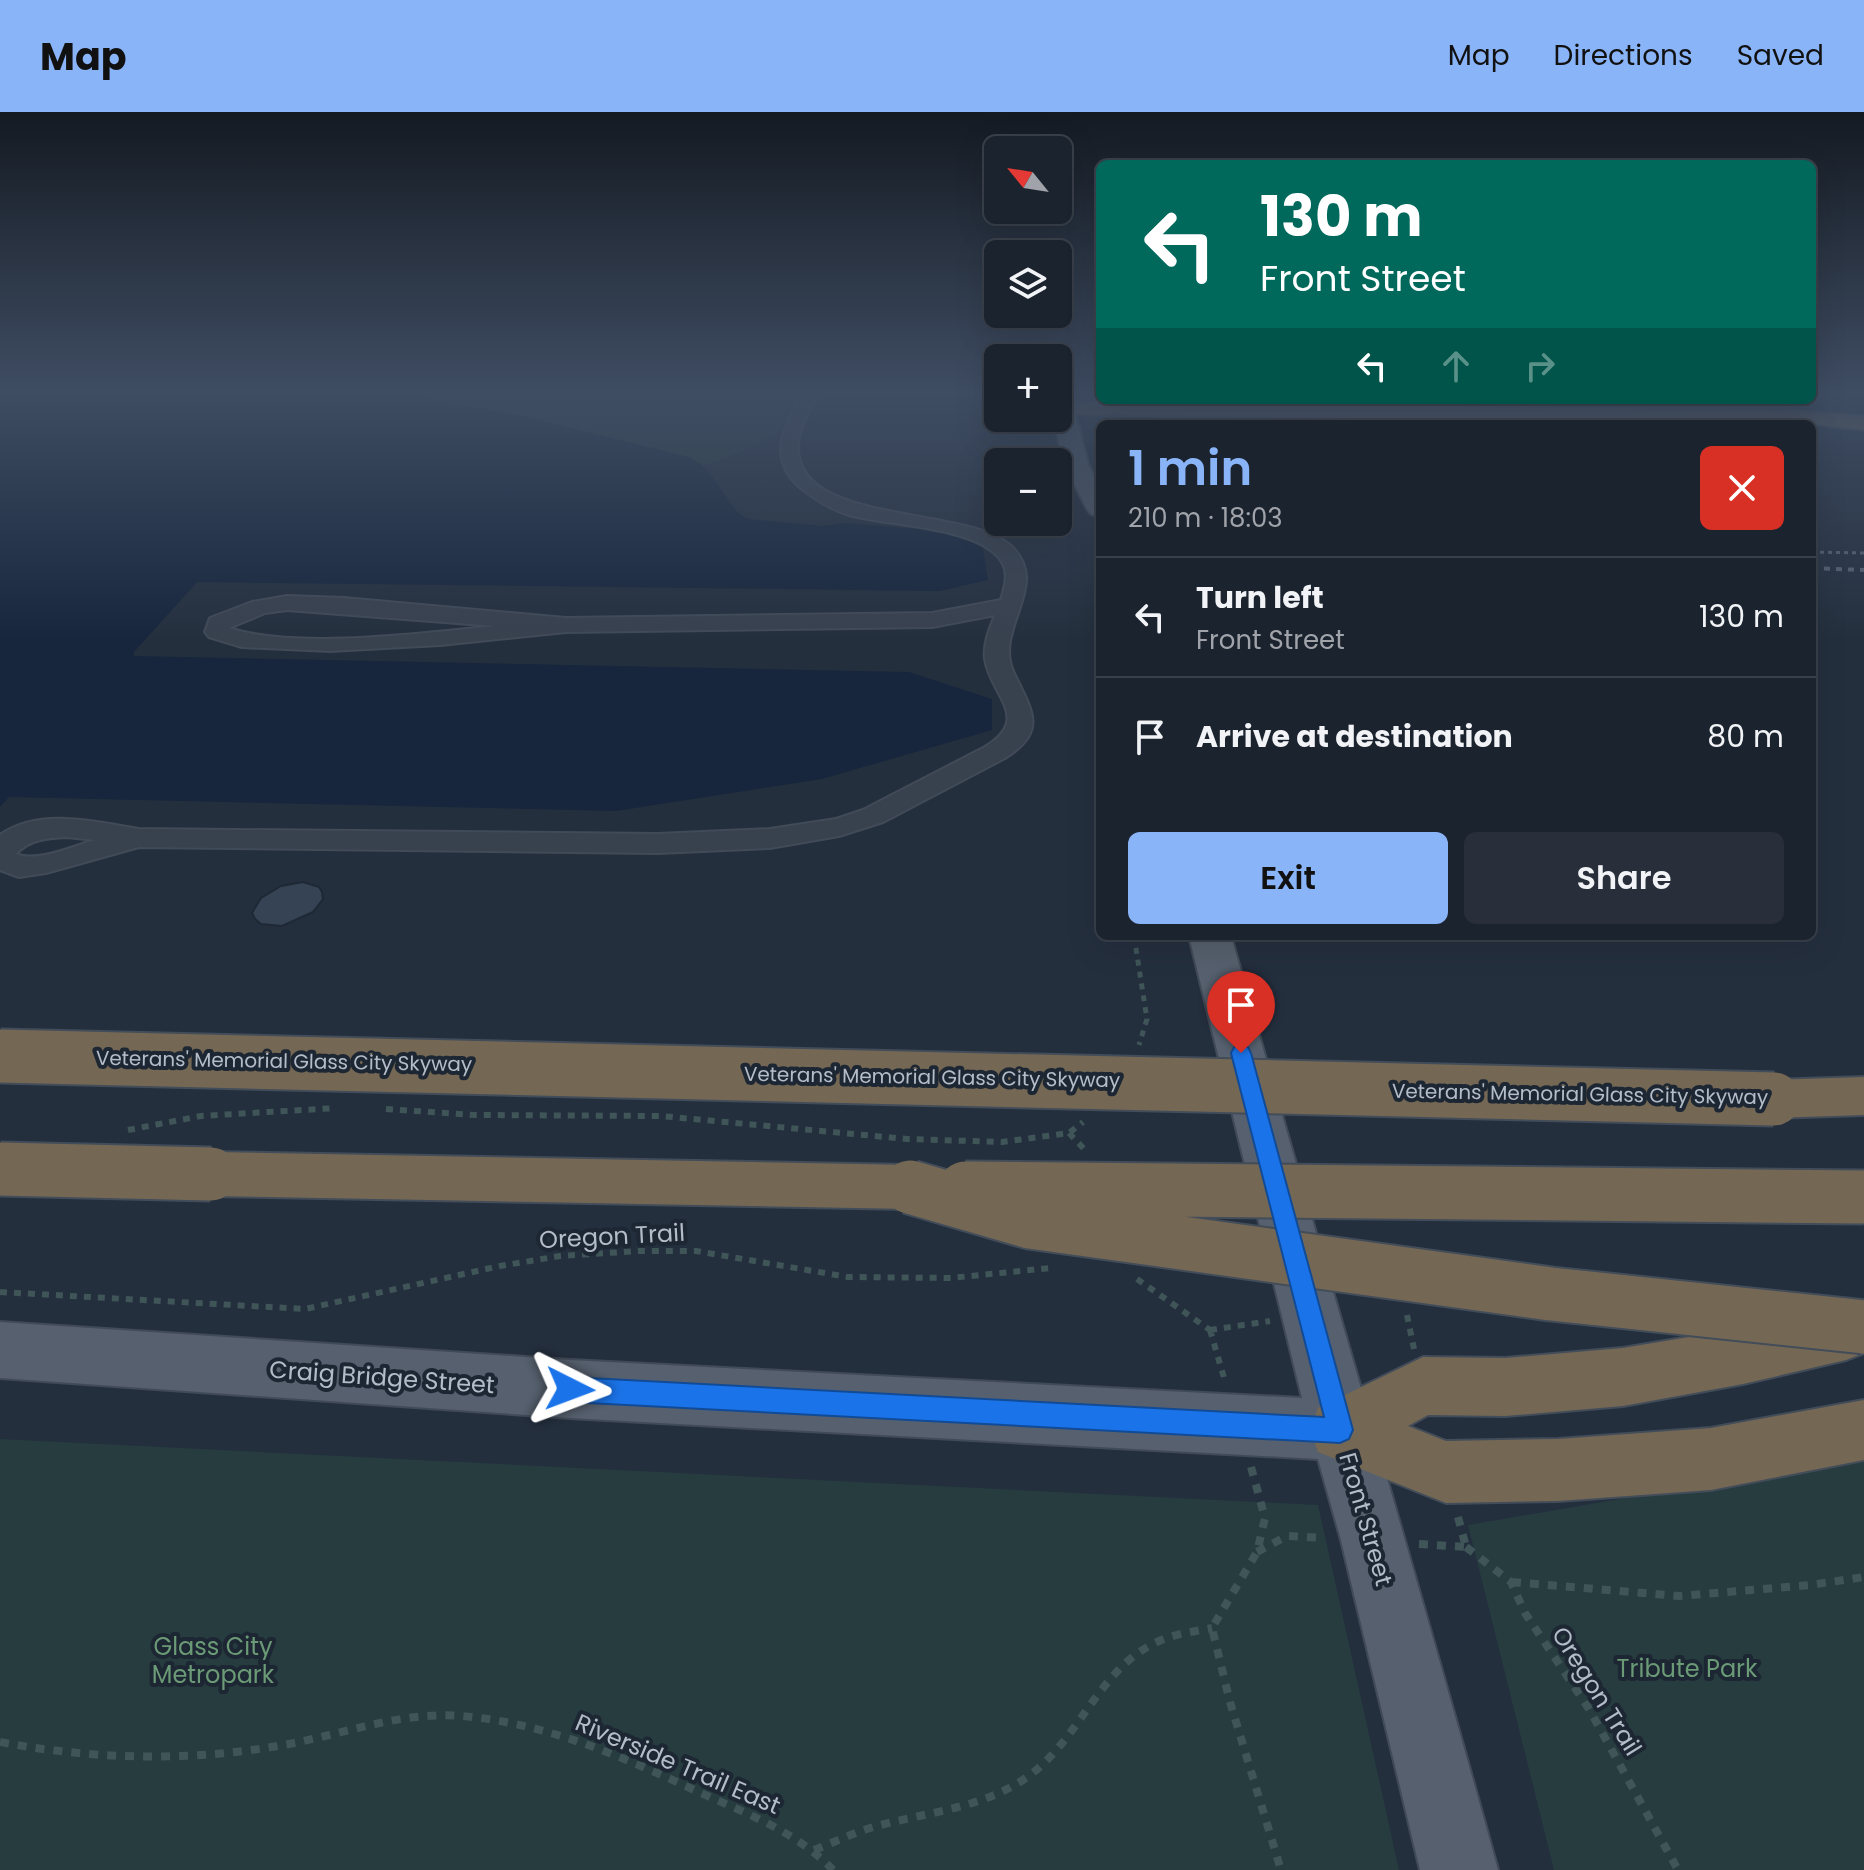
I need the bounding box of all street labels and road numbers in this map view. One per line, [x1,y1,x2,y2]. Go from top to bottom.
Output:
street label: Veterans' Memorial Glass City Skyway [96,1044,472,1078]
street label: Veterans' Memorial Glass City Skyway [744,1060,1120,1094]
street label: Veterans' Memorial Glass City Skyway [1392,1077,1768,1111]
street label: Oregon Trail [538,1216,686,1256]
street label: Craig Bridge Street [268,1353,496,1401]
street label: Front Street [1331,1449,1401,1589]
street label: Oregon Trail [1544,1620,1650,1762]
street label: Riverside Trail East [570,1706,786,1822]

